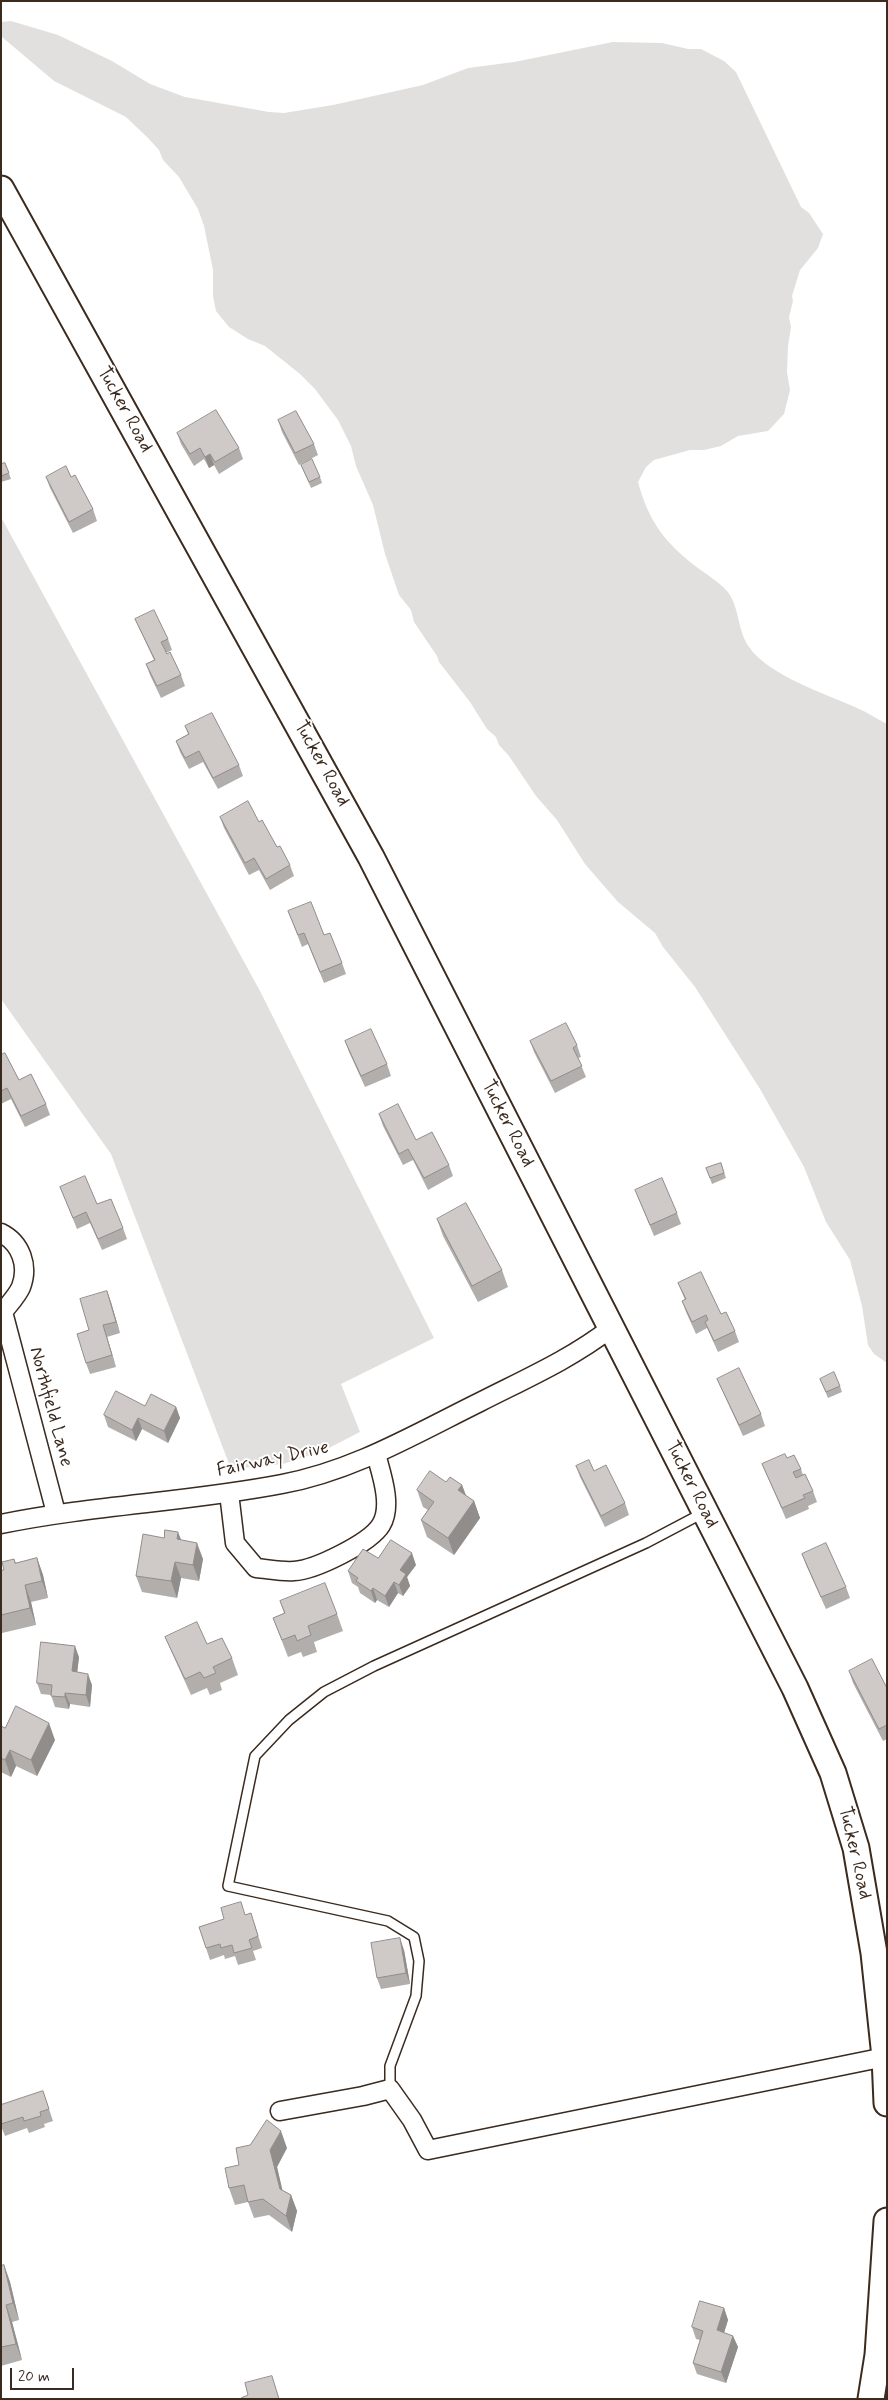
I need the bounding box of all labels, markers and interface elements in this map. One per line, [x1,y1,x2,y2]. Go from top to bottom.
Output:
street label: Tucker Road [91,363,157,457]
street label: Tucker Road [288,717,354,811]
street label: Tucker Road [475,1077,539,1171]
street label: Northfield Lane [23,1345,77,1469]
street label: Fairway Drive [215,1437,331,1483]
street label: Tucker Road [659,1438,723,1532]
street label: Tucker Road [832,1804,876,1902]
scale bar [12,2358,76,2390]
text: 20 m [18,2367,50,2387]

